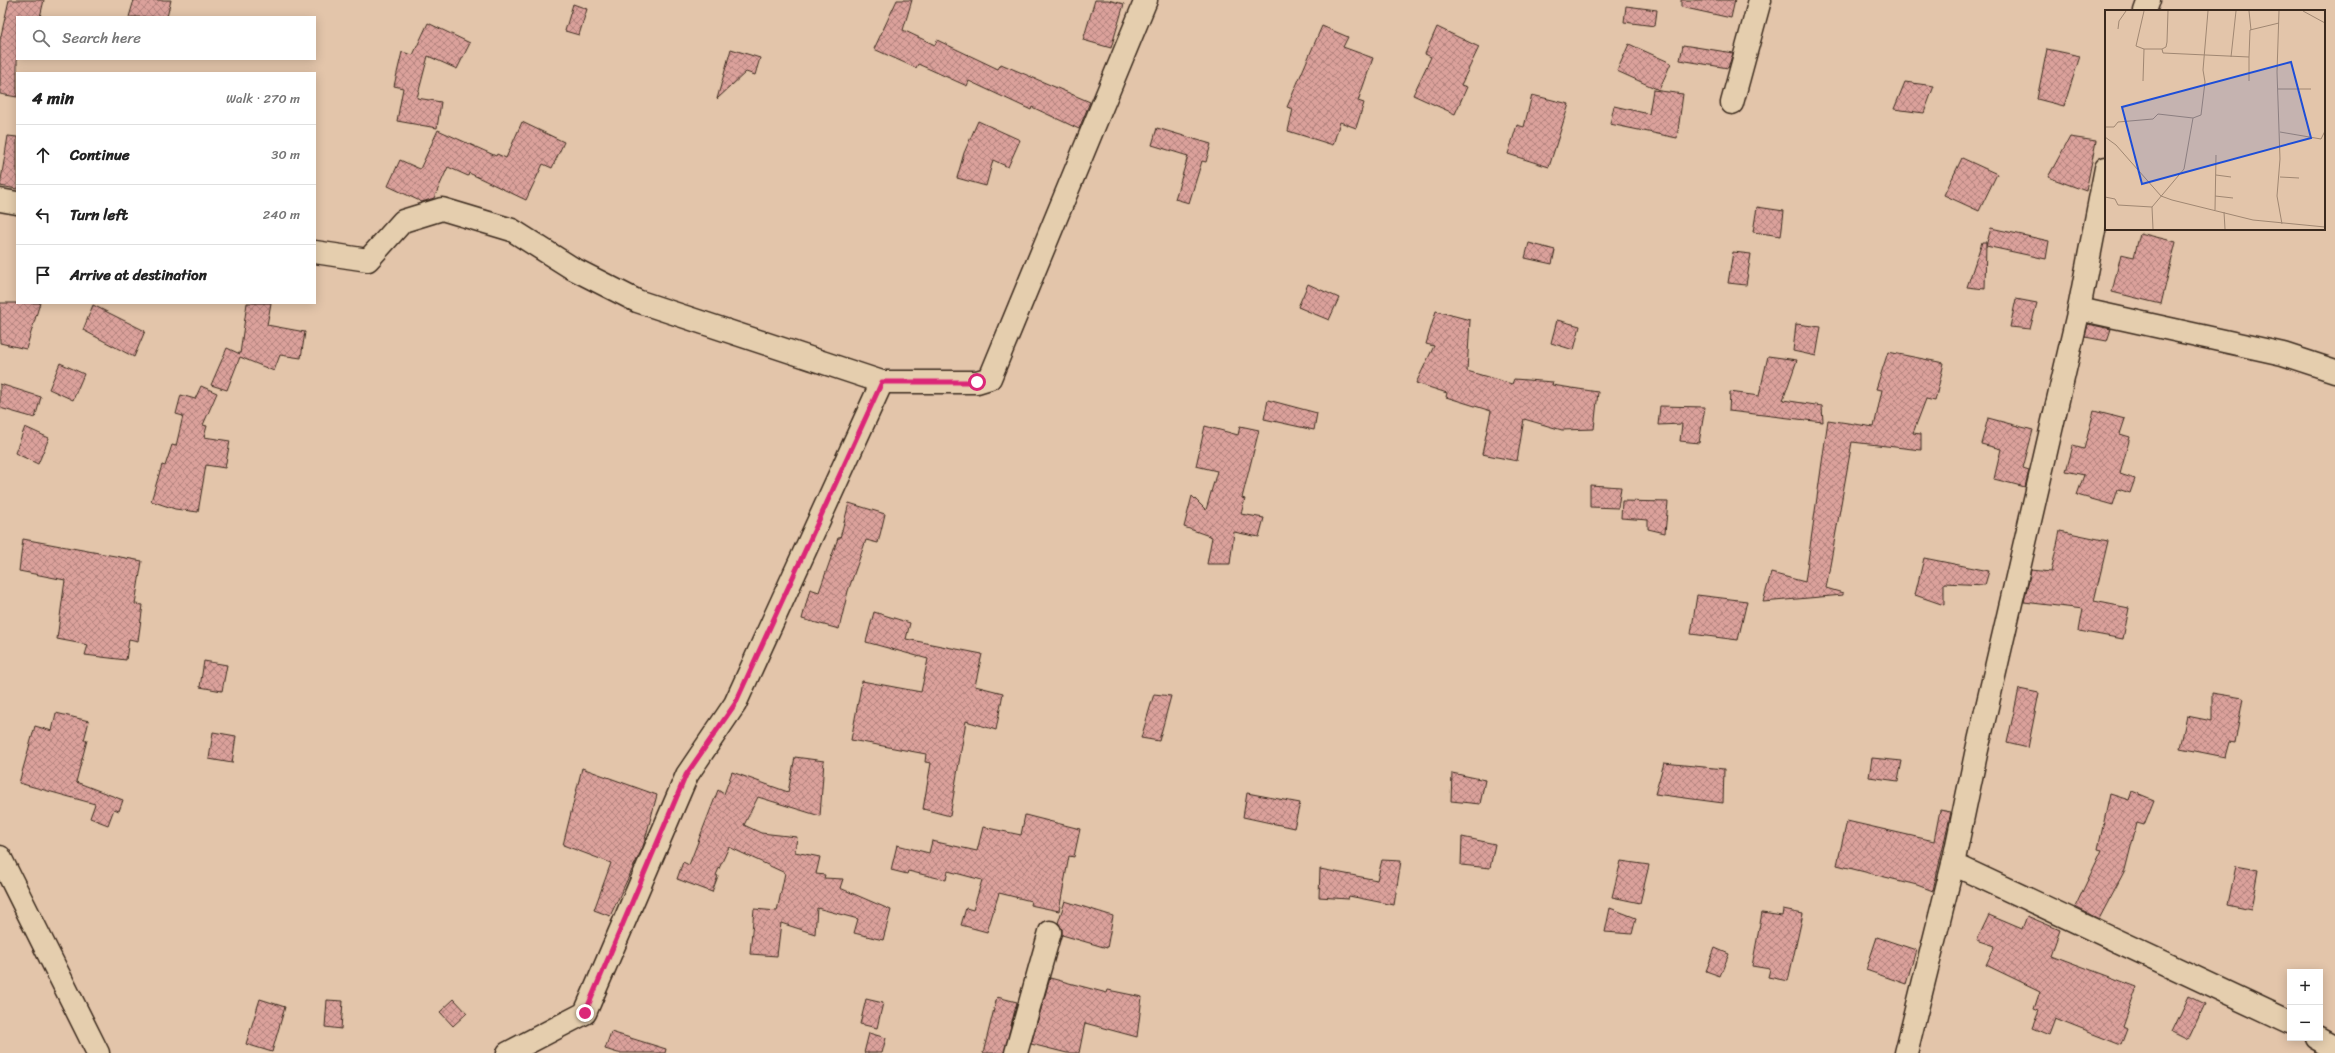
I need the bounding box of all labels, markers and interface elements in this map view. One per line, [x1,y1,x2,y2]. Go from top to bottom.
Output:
inset map [2105,10,2325,230]
search box [16,16,316,60]
text: Search here [62,25,141,51]
icon: search [30,27,52,49]
text: 4 min [32,83,74,113]
text: Walk · 270 m [226,87,300,110]
text: Continue [70,142,130,168]
text: 30 m [271,143,300,166]
icon: ahead [32,144,54,166]
text: Turn left [70,202,128,228]
text: 240 m [263,203,300,226]
icon: left [32,204,54,226]
text: Arrive at destination [70,262,207,288]
icon: arrive [32,264,54,286]
route start [968,373,986,391]
map controls [2287,969,2323,1041]
button: + [2287,969,2323,1005]
route end [576,1004,594,1022]
button: − [2287,1005,2323,1041]

